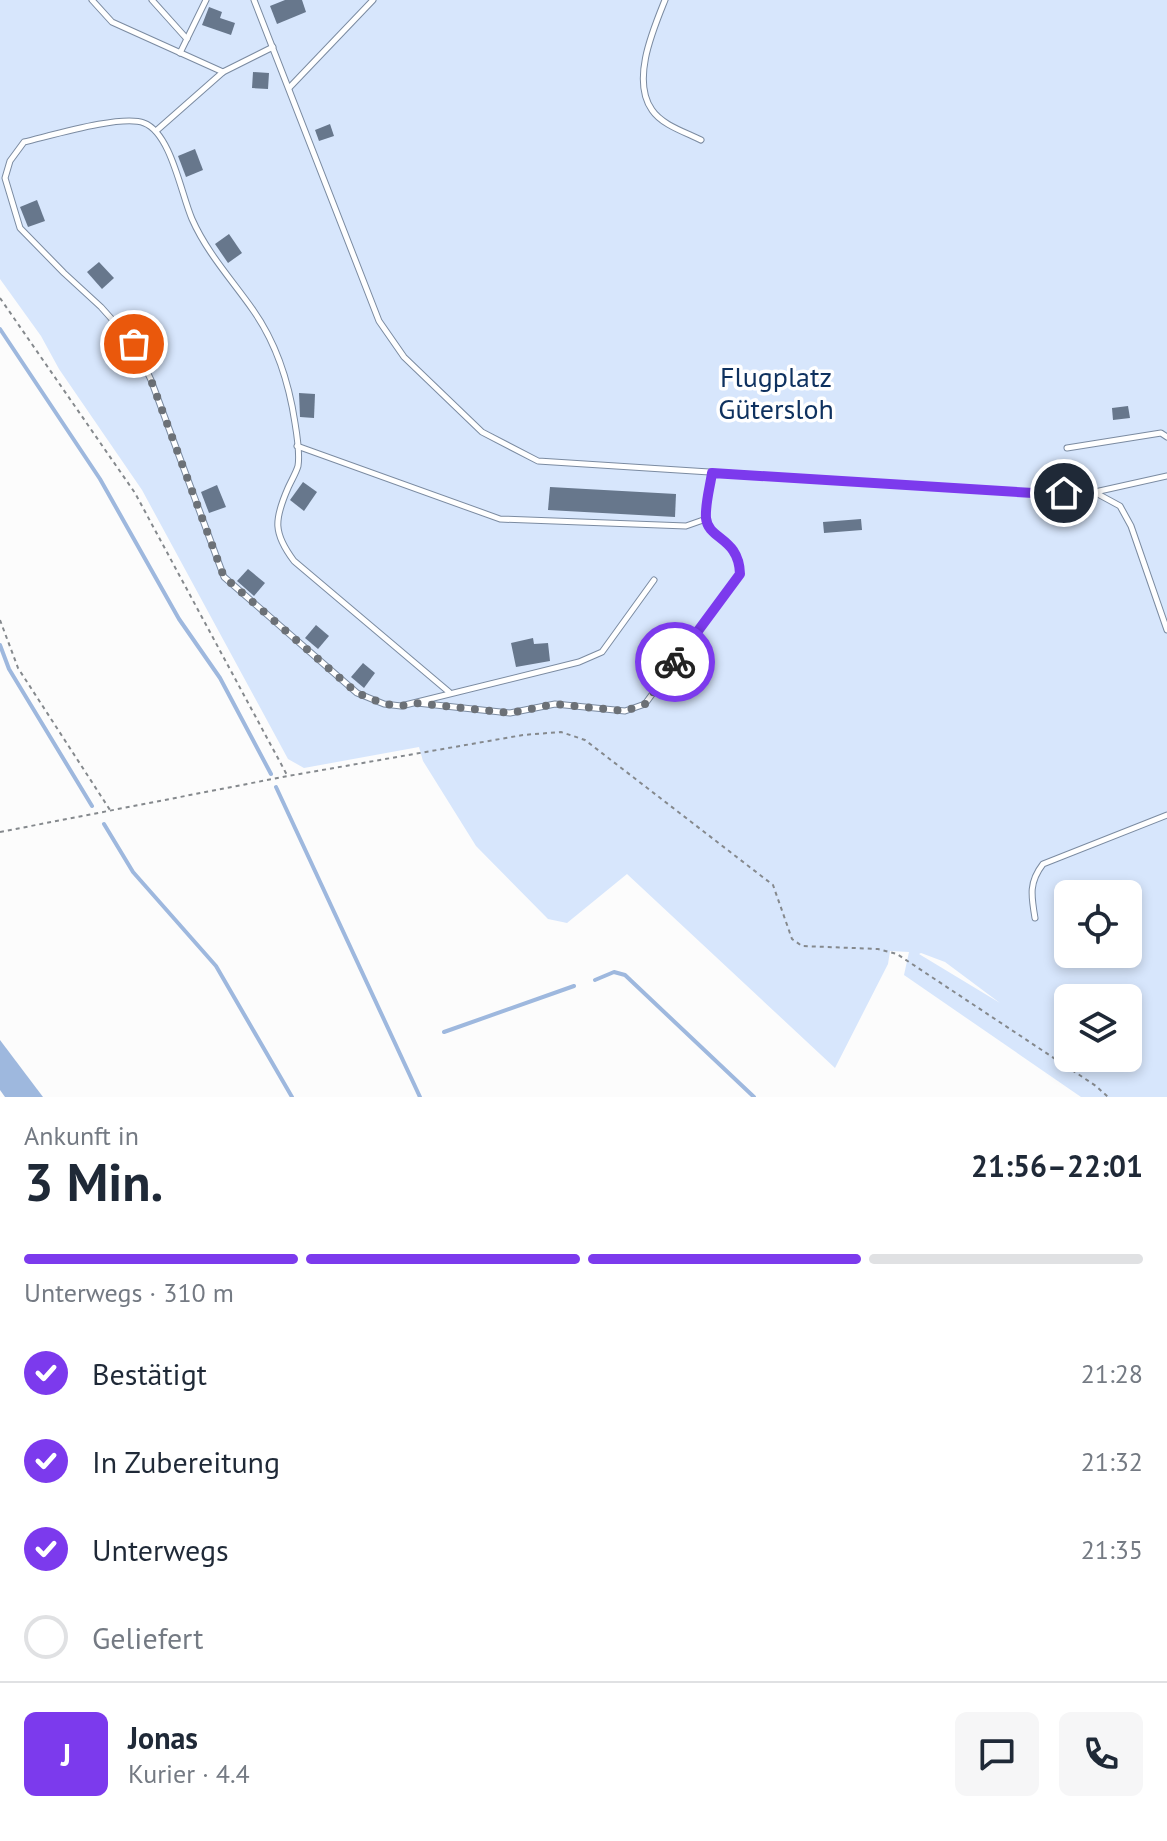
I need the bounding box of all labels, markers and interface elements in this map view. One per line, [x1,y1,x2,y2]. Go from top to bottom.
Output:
pin [100,310,168,378]
icon: bag [112,322,156,366]
park label: Flugplatz Gütersloh [718,358,834,427]
pin [1030,459,1098,527]
icon: home [1042,471,1086,515]
courier [635,622,715,702]
icon: bike [653,640,697,684]
map controls [1054,880,1142,1072]
button: locate [1054,880,1142,968]
button: layers [1054,984,1142,1072]
text: Ankunft in [24,1119,139,1152]
text: 21:56–22:01 [971,1146,1143,1185]
text: 3 Min. [24,1148,163,1215]
text: Unterwegs · 310 m [24,1276,234,1309]
icon: check [24,1351,68,1395]
text: Bestätigt [92,1354,207,1393]
text: 21:28 [1081,1357,1143,1390]
icon: check [24,1439,68,1483]
text: In Zubereitung [92,1442,280,1481]
text: 21:32 [1081,1445,1143,1478]
icon: check [24,1527,68,1571]
text: Unterwegs [92,1530,229,1569]
text: 21:35 [1081,1533,1143,1566]
text: Geliefert [92,1618,203,1657]
button: chat [955,1712,1039,1796]
button: phone [1059,1712,1143,1796]
text: Jonas [128,1718,198,1757]
text: J [61,1735,71,1774]
text: Kurier · 4.4 [128,1757,250,1790]

